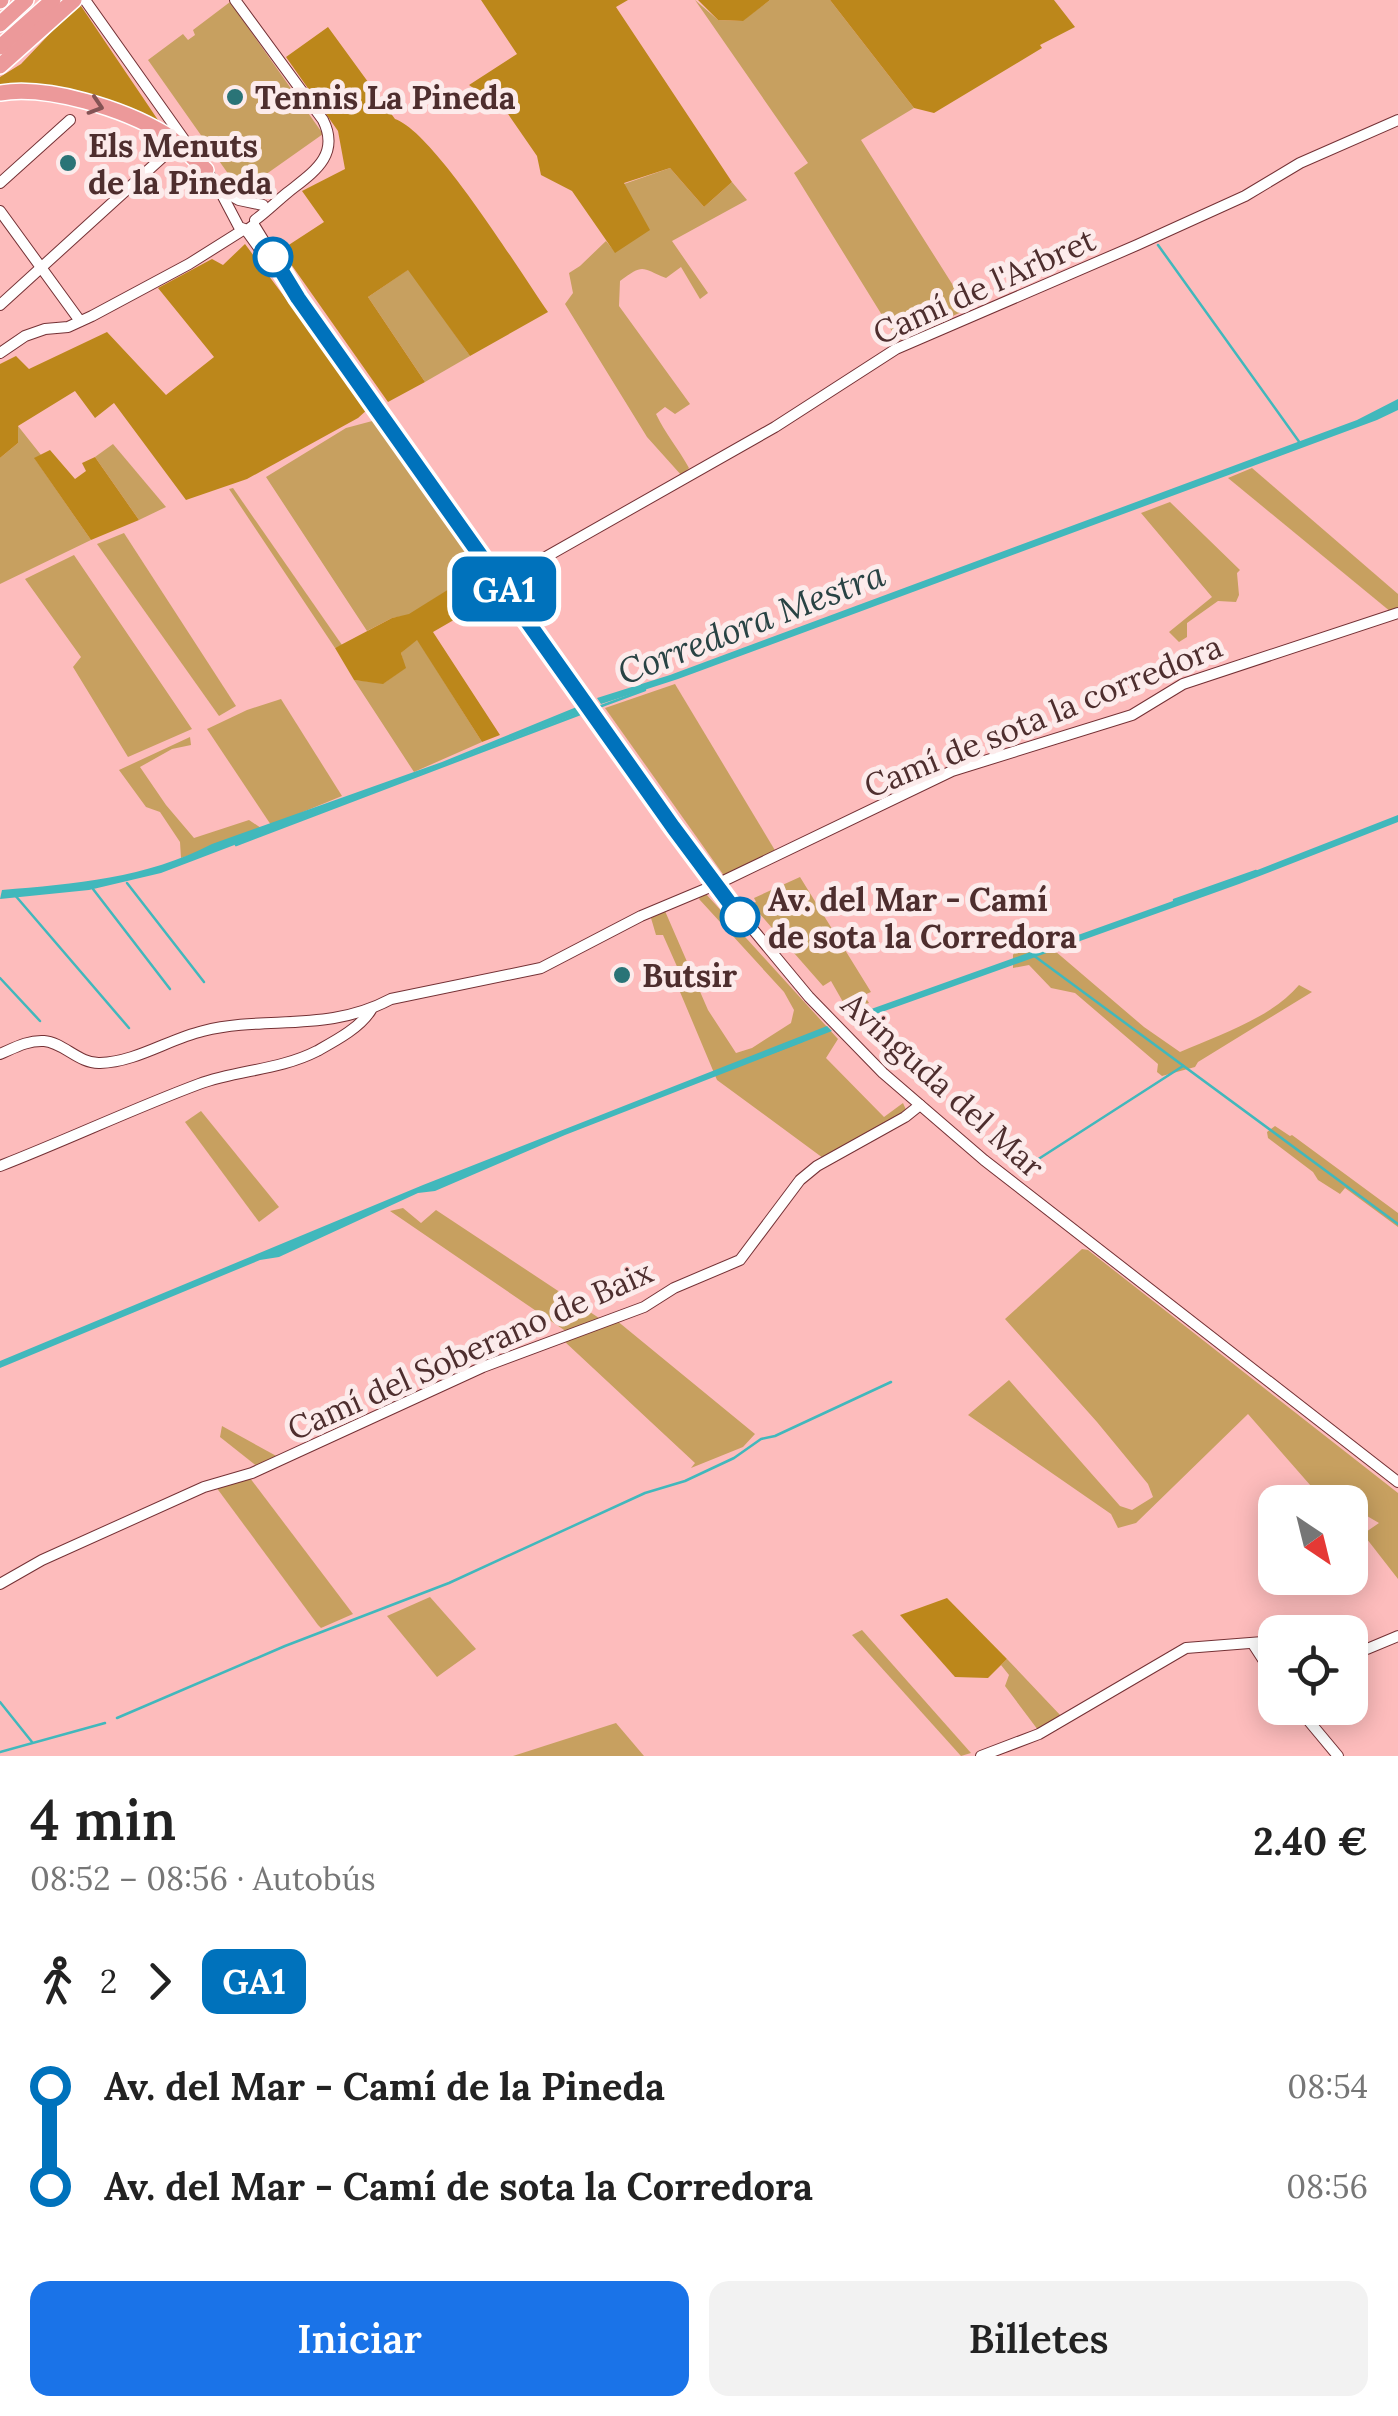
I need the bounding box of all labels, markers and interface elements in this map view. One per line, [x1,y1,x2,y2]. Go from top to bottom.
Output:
place label: Tennis La Pineda [255,77,516,118]
marker: Tennis La Pineda [224,86,246,108]
one-way arrow [86,95,103,115]
place label: Els Menuts de la Pineda [88,125,272,203]
marker: Els Menuts de la Pineda [57,152,79,174]
street label: Camí de l'Arbret [866,218,1102,353]
unlabelled marker [254,238,292,276]
water label: Corredora Mestra [611,551,892,695]
line badge: GA1 [446,556,562,622]
text: GA1 [472,567,536,612]
street label: Camí de sota la corredora [858,625,1228,807]
place label: Av. del Mar - Camí de sota la Corredora [768,879,1077,957]
marker: Av. del Mar - Camí de sota la Corredora [721,898,759,936]
place label: Butsir [642,955,738,996]
marker: Butsir [611,964,633,986]
street label: Avinguda del Mar [833,983,1053,1187]
street label: Camí del Soberano de Baix [281,1251,659,1449]
north arrow [1258,1485,1368,1595]
map controls [1258,1485,1368,1725]
button: locate [1258,1615,1368,1725]
text: 4 min [30,1785,176,1855]
text: 2.40 € [1253,1817,1368,1865]
text: 08:52 – 08:56 · Autobús [30,1858,376,1899]
icon: walk [30,1954,85,2009]
icon: forward [132,1954,187,2009]
text: GA1 [222,1959,286,2004]
text: 2 [100,1961,117,2002]
text: Av. del Mar - Camí de la Pineda [104,2062,665,2110]
text: 08:54 [1287,2066,1368,2107]
text: Av. del Mar - Camí de sota la Corredora [104,2162,813,2210]
text: 08:56 [1286,2166,1368,2207]
button: Iniciar [30,2281,689,2396]
button: Billetes [709,2281,1368,2396]

